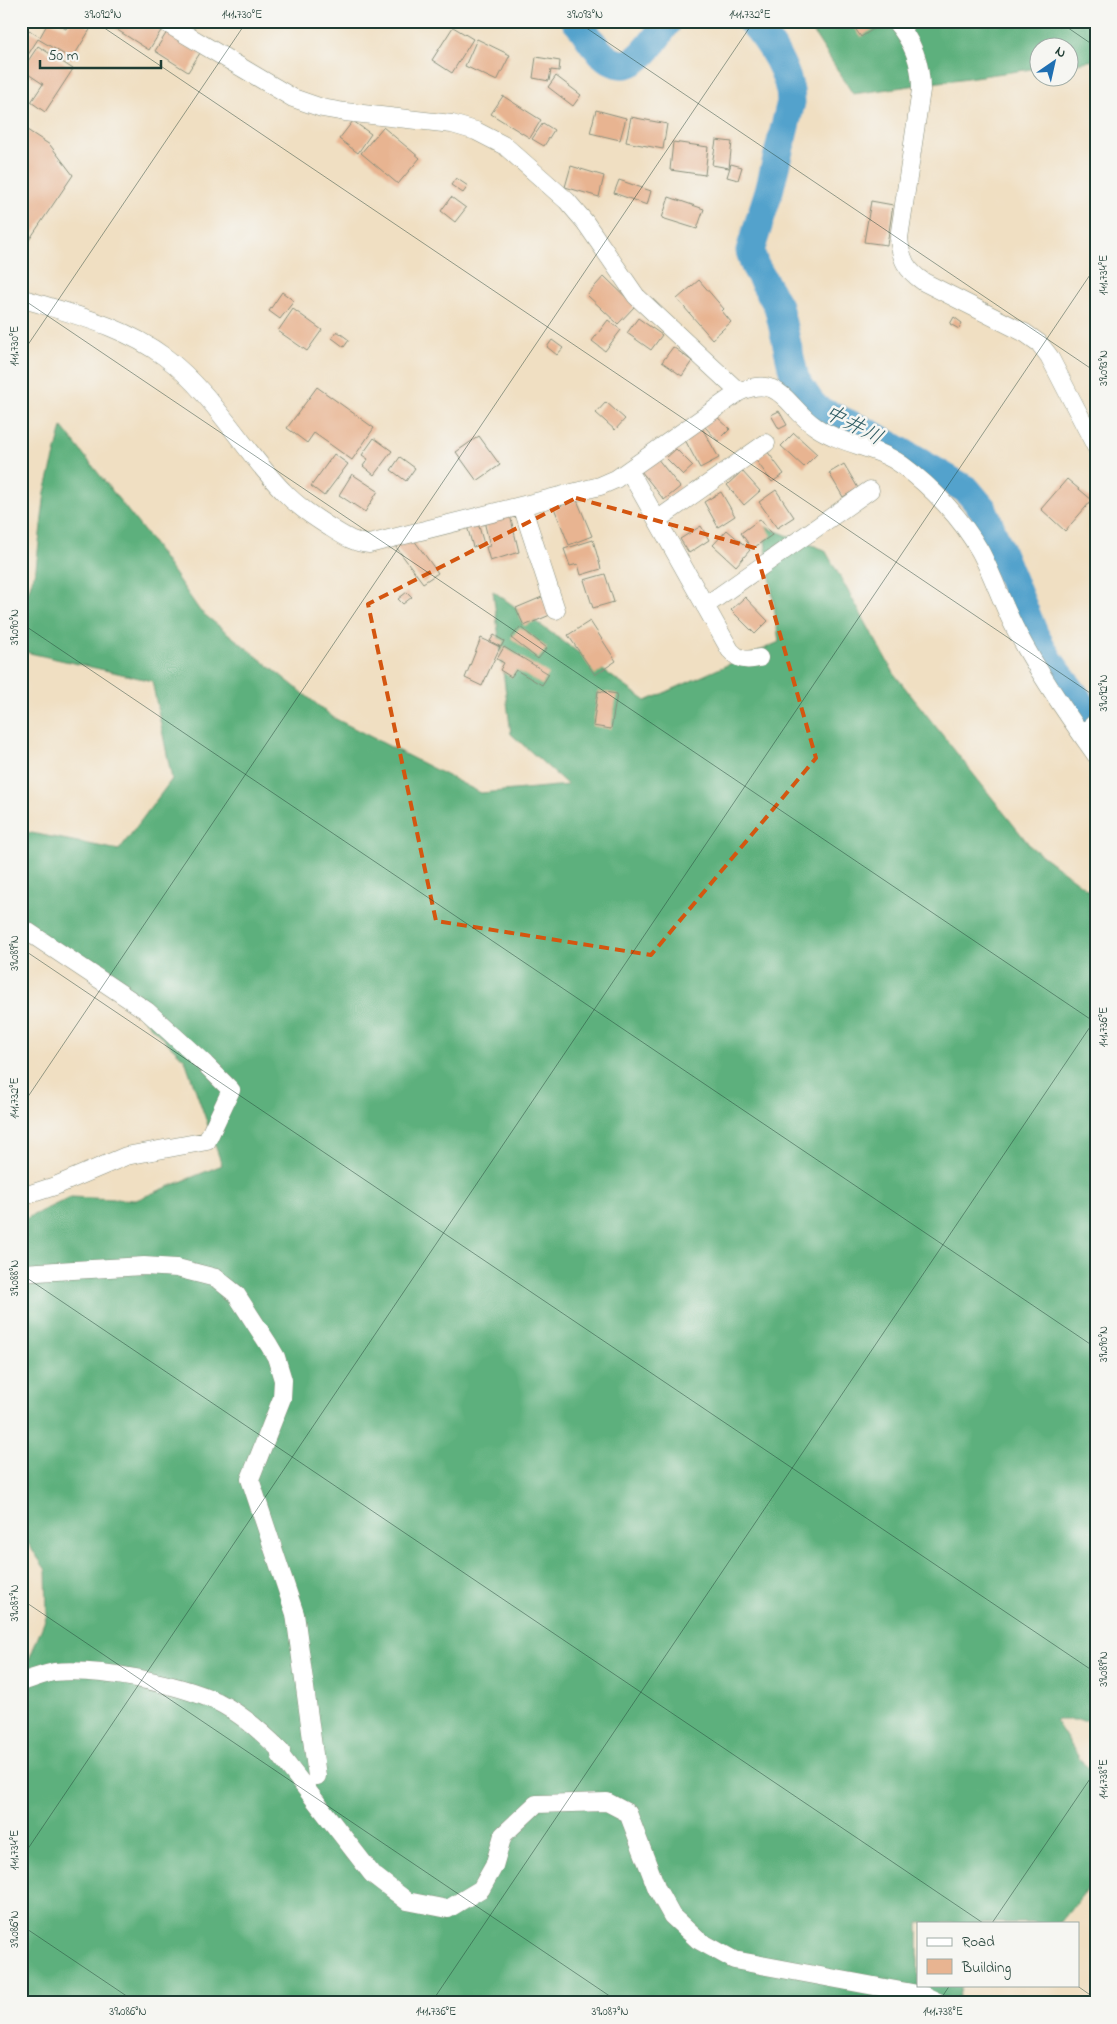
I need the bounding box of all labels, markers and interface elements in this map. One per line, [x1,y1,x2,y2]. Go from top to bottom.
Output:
text: 39.092°N [84,6,122,24]
text: 141.730°E [222,6,262,24]
text: 39.093°N [567,6,603,24]
text: 141.732°E [729,6,771,24]
scale bar [40,38,161,70]
north arrow [1030,38,1080,88]
text: N [1051,41,1070,64]
text: 50 m [48,45,79,67]
text: 141.734°E [1095,255,1113,295]
text: 141.730°E [6,326,24,366]
text: 39.093°N [1095,350,1113,386]
water label: 中井川 [818,398,888,454]
text: 39.090°N [6,609,24,645]
text: 39.092°N [1095,674,1113,712]
text: 39.089°N [6,935,24,971]
text: 141.736°E [1095,1007,1113,1047]
text: 141.732°E [6,1077,24,1119]
text: 39.088°N [6,1260,24,1296]
text: 39.090°N [1095,1326,1113,1362]
text: 39.087°N [6,1585,24,1621]
text: 39.089°N [1095,1651,1113,1687]
text: 141.738°E [1095,1759,1113,1799]
text: 141.734°E [6,1830,24,1870]
text: 39.086°N [6,1910,24,1948]
legend [917,1922,1080,1986]
text: Road [962,1931,995,1953]
text: Building [961,1957,1011,1980]
text: 39.086°N [109,2003,147,2021]
text: 141.736°E [416,2003,456,2021]
text: 39.087°N [592,2003,628,2021]
text: 141.738°E [923,2003,963,2021]

